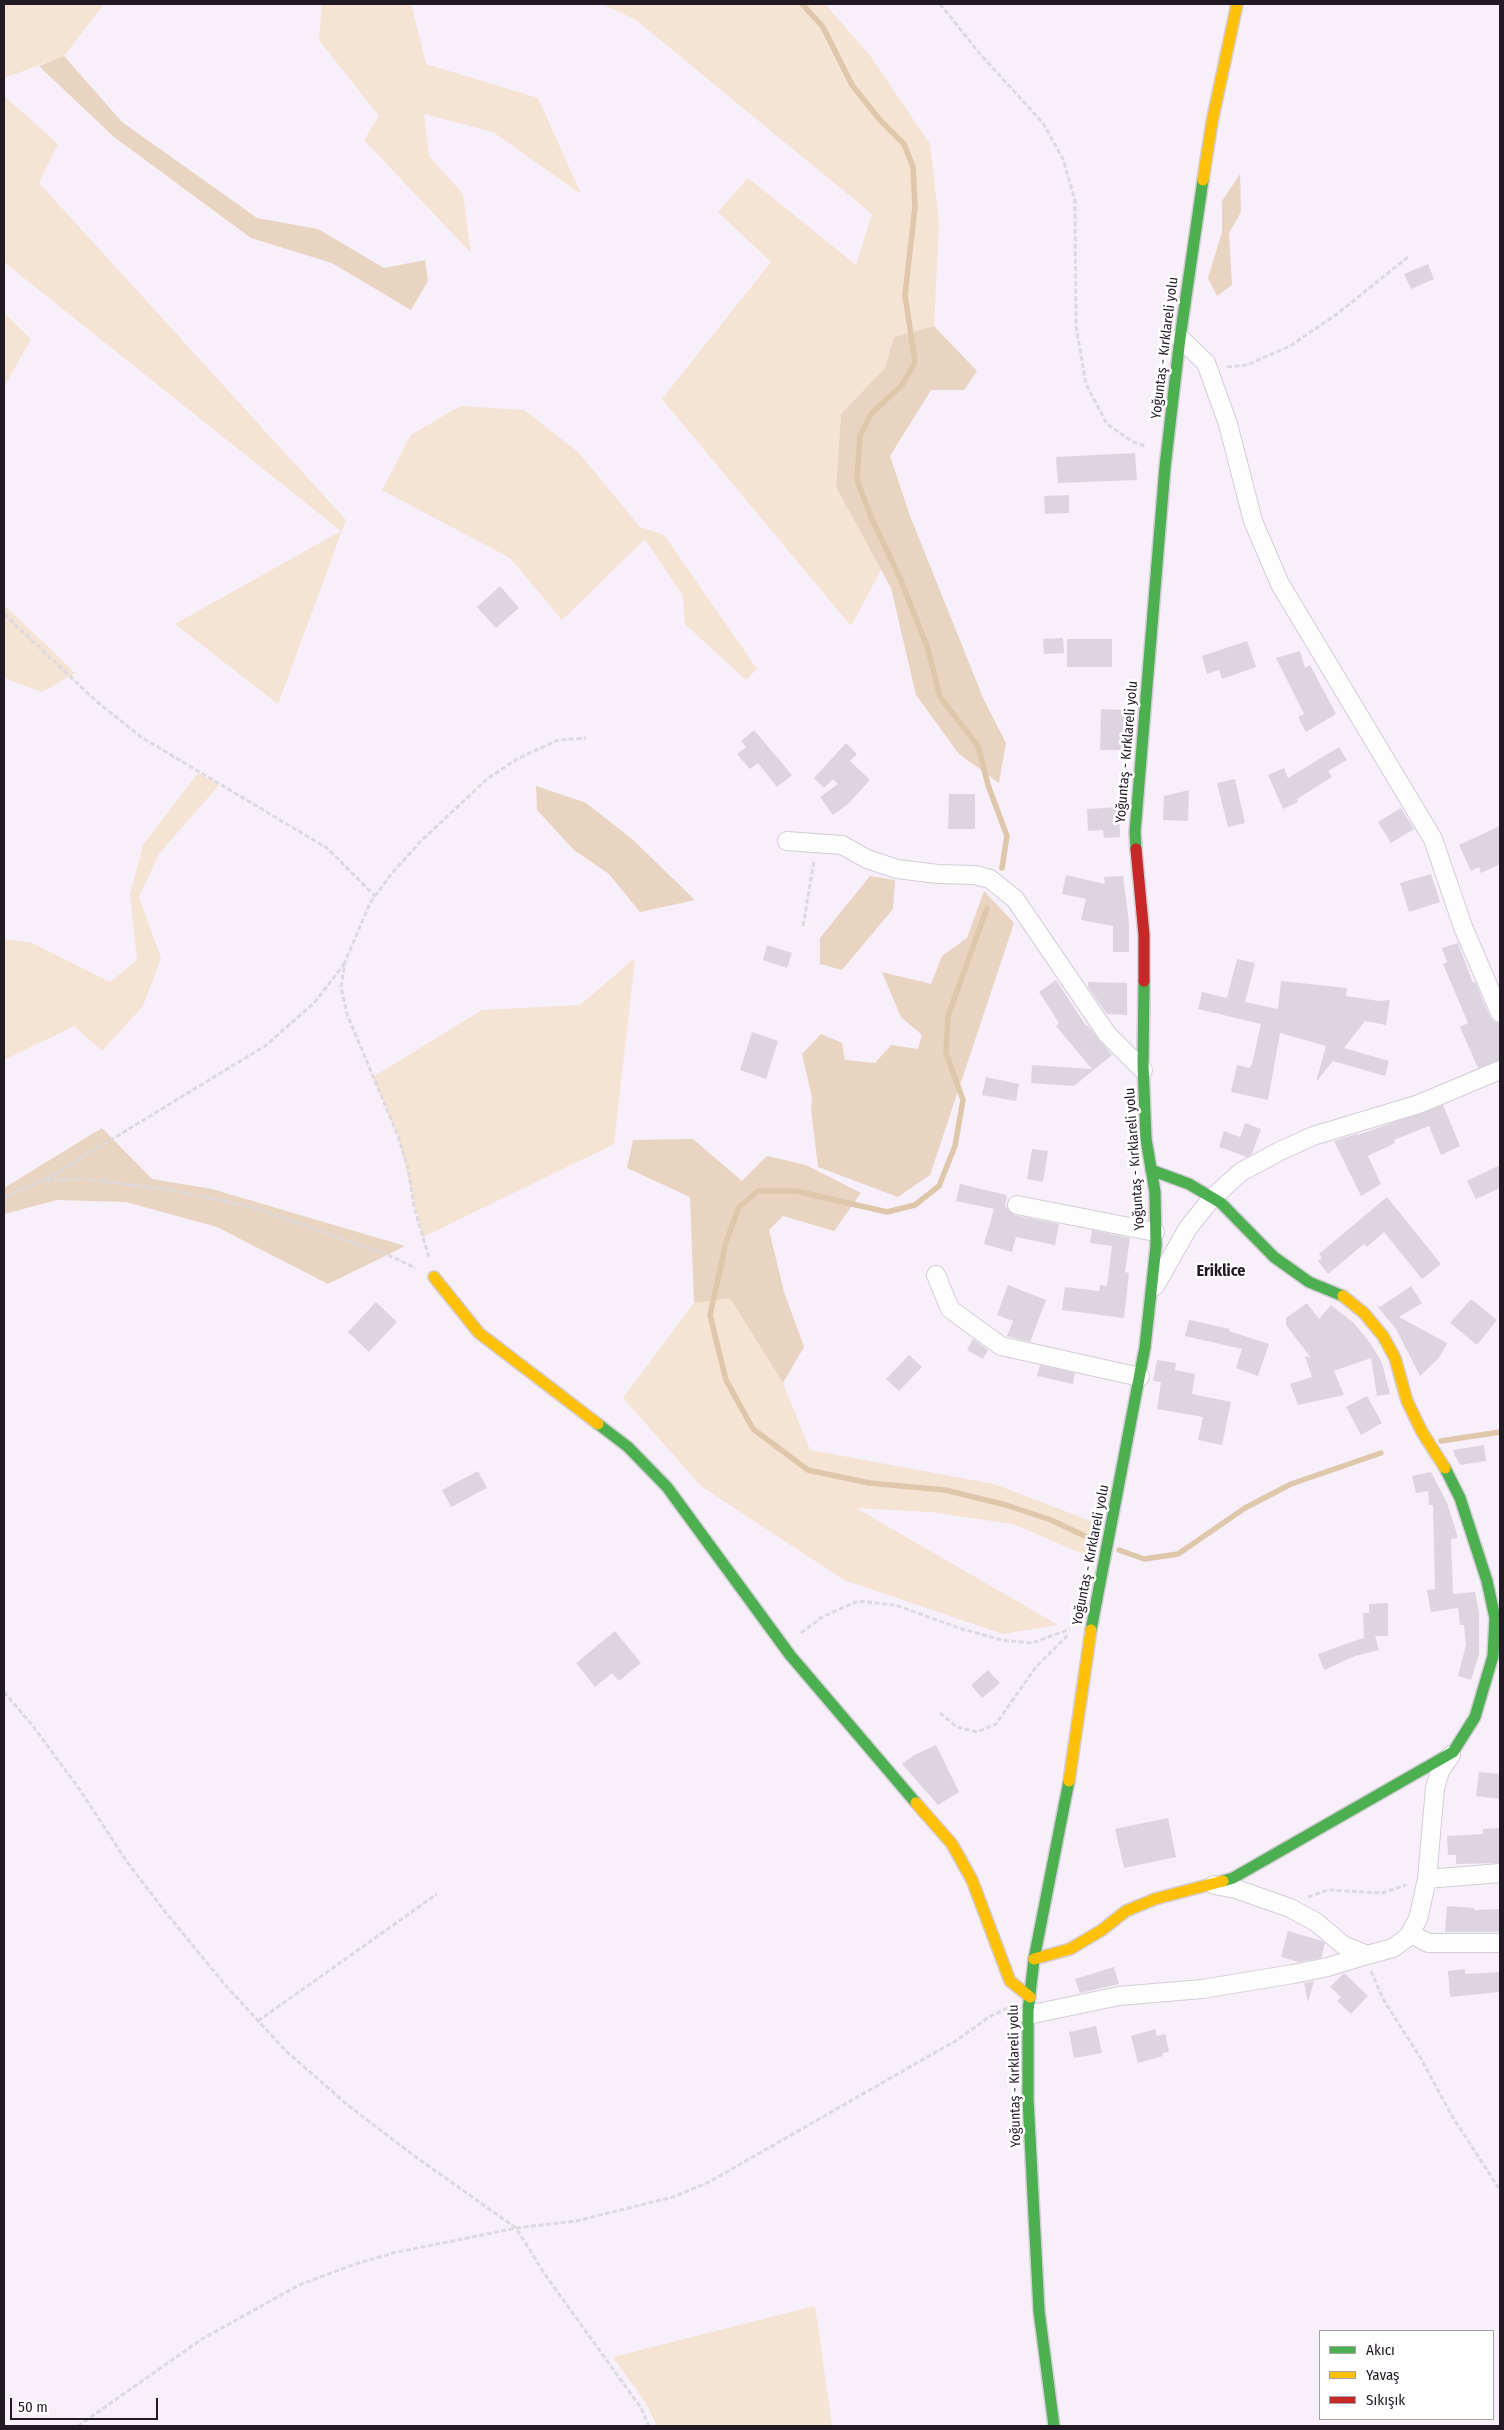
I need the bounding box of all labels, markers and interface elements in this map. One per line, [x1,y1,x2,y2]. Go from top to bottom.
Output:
street label: Yoğuntaş - Kırklareli yolu [1148,276,1182,420]
street label: Yoğuntaş - Kırklareli yolu [1112,680,1142,824]
street label: Yoğuntaş - Kırklareli yolu [1122,1087,1148,1231]
district label: Eriklice [1197,1262,1245,1282]
street label: Yoğuntaş - Kırklareli yolu [1069,1483,1113,1627]
street label: Yoğuntaş - Kırklareli yolu [1005,2004,1025,2148]
legend [1319,2330,1494,2420]
text: Akıcı [1366,2341,1395,2359]
text: Yavaş [1366,2366,1400,2384]
scale bar [12,2388,160,2420]
text: Sıkışık [1366,2391,1405,2409]
text: 50 m [18,2398,48,2416]

